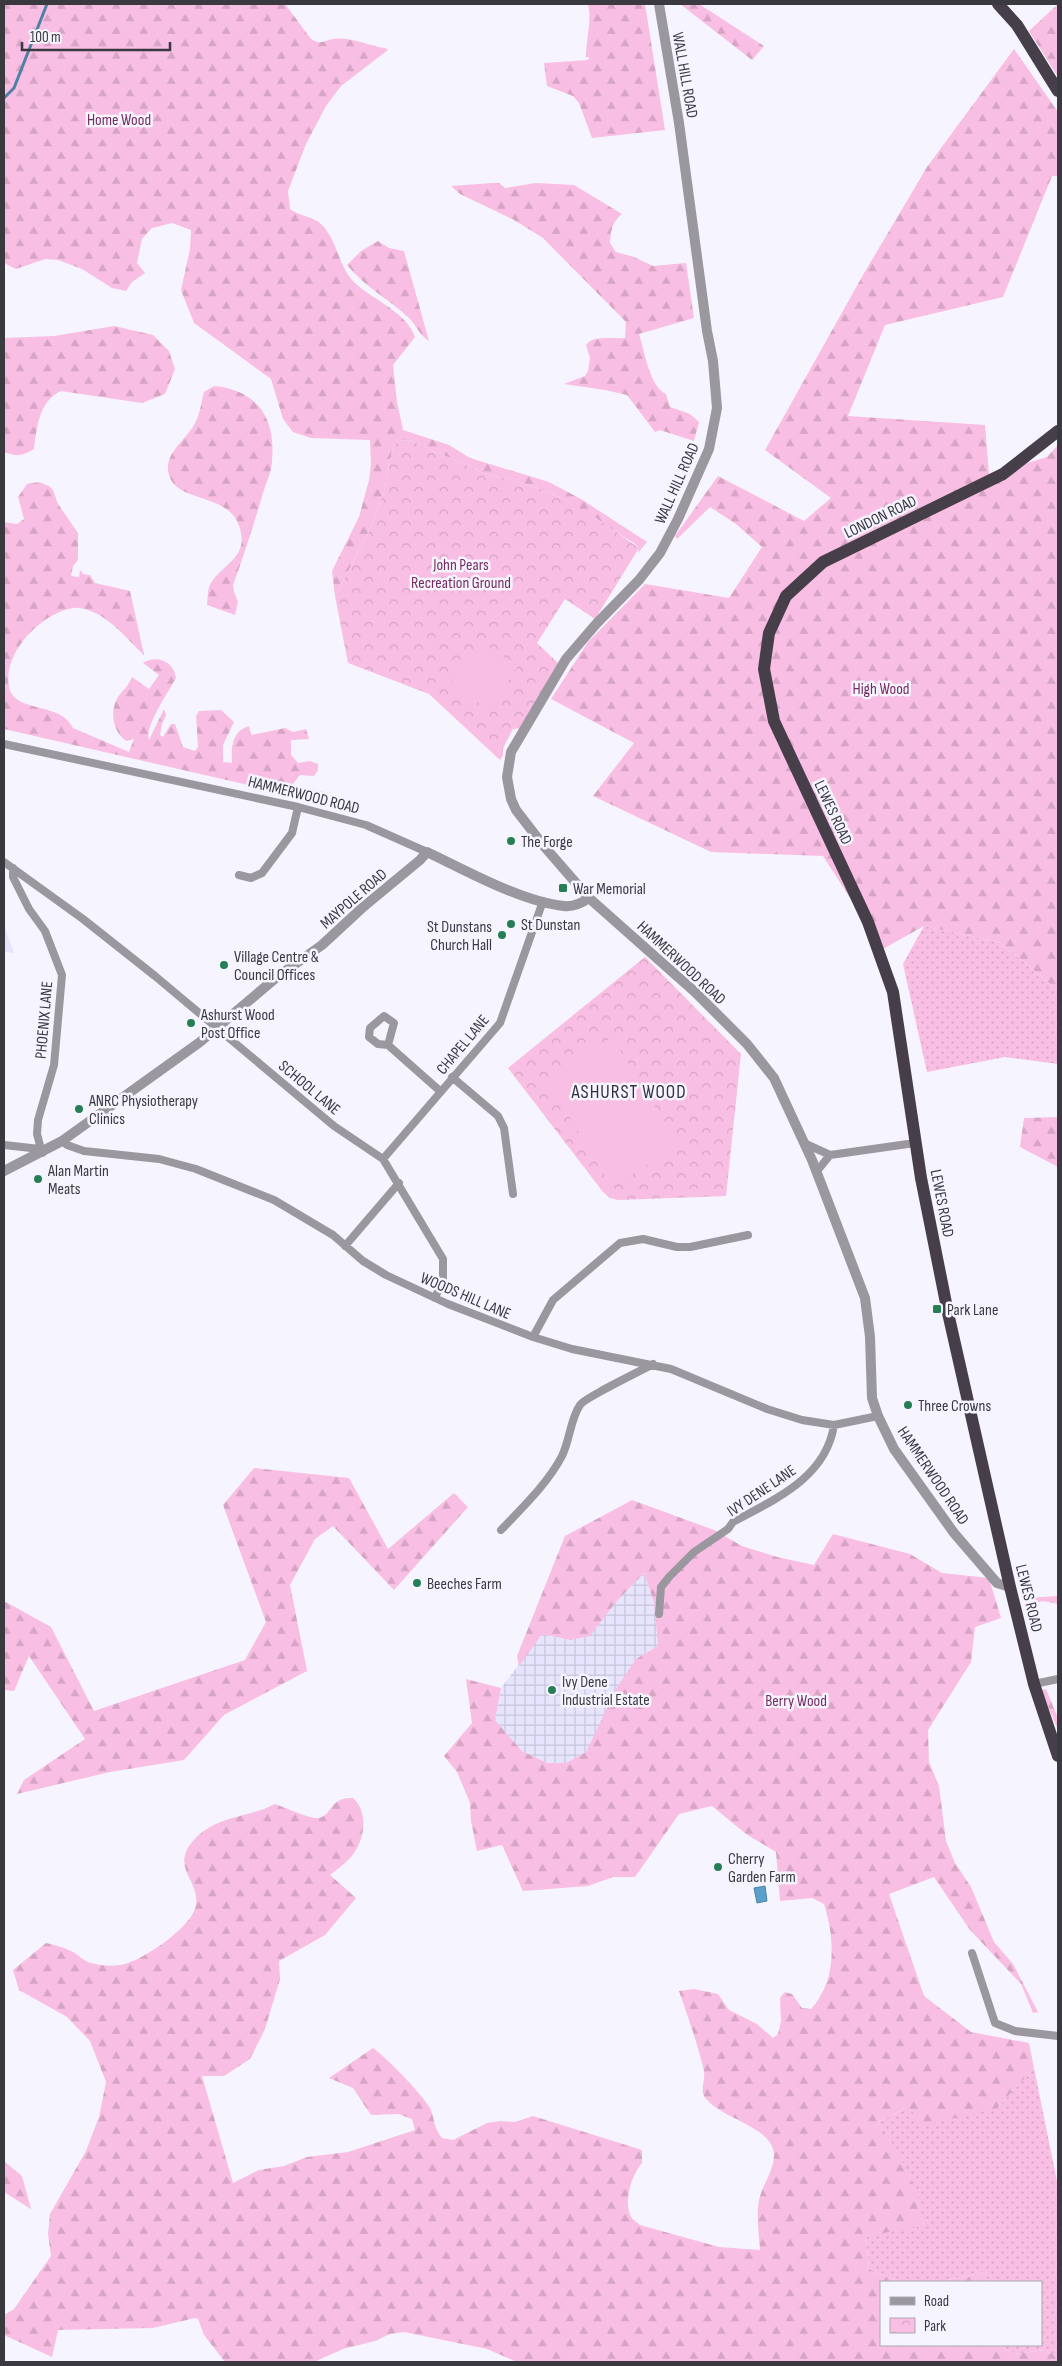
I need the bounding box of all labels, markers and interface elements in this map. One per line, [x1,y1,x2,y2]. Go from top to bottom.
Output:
scale bar [22,20,170,52]
text: 100 m [30,28,61,47]
street label: WALL HILL ROAD [668,31,701,120]
park label: Home Wood [87,111,151,130]
street label: WALL HILL ROAD [651,440,704,527]
street label: LONDON ROAD [841,492,920,543]
park label: John Pears Recreation Ground [411,556,511,593]
park label: High Wood [853,680,909,699]
street label: HAMMERWOOD ROAD [246,772,361,819]
street label: LEWES ROAD [810,777,856,848]
place label: The Forge [521,833,573,852]
marker: The Forge [505,835,517,847]
street label: MAYPOLE ROAD [317,865,391,933]
place label: War Memorial [573,880,646,899]
marker: War Memorial [557,882,569,894]
place label: St Dunstan [521,916,580,935]
street label: HAMMERWOOD ROAD [633,917,729,1009]
place label: St Dunstans Church Hall [427,918,492,955]
marker: St Dunstan [505,918,517,930]
marker: St Dunstans Church Hall [496,929,508,941]
place label: Village Centre & Council Offices [234,948,319,985]
marker: Village Centre & Council Offices [218,959,230,971]
street label: PHOENIX LANE [32,981,57,1060]
place label: Ashurst Wood Post Office [200,1006,275,1043]
street label: CHAPEL LANE [433,1011,494,1079]
marker: Ashurst Wood Post Office [185,1017,197,1029]
street label: SCHOOL LANE [274,1057,344,1119]
district label: ASHURST WOOD [570,1081,687,1104]
place label: ANRC Physiotherapy Clinics [88,1092,198,1129]
marker: ANRC Physiotherapy Clinics [73,1103,85,1115]
place label: Alan Martin Meats [47,1162,109,1199]
street label: LEWES ROAD [926,1168,957,1239]
marker: Alan Martin Meats [32,1173,44,1185]
street label: WOODS HILL LANE [417,1269,514,1324]
place label: Park Lane [947,1301,998,1320]
marker: Park Lane [931,1303,943,1315]
place label: Three Crowns [918,1397,991,1416]
marker: Three Crowns [902,1399,914,1411]
street label: HAMMERWOOD ROAD [893,1423,973,1529]
street label: IVY DENE LANE [724,1461,800,1521]
street label: LEWES ROAD [1011,1563,1046,1634]
place label: Beeches Farm [427,1575,502,1594]
marker: Beeches Farm [411,1577,423,1589]
place label: Ivy Dene Industrial Estate [562,1673,650,1710]
marker: Ivy Dene Industrial Estate [546,1684,558,1696]
park label: Berry Wood [765,1692,827,1711]
place label: Cherry Garden Farm [728,1850,796,1887]
marker: Cherry Garden Farm [712,1861,724,1873]
legend [880,2281,1042,2346]
text: Road [924,2292,949,2311]
text: Park [924,2317,946,2336]

